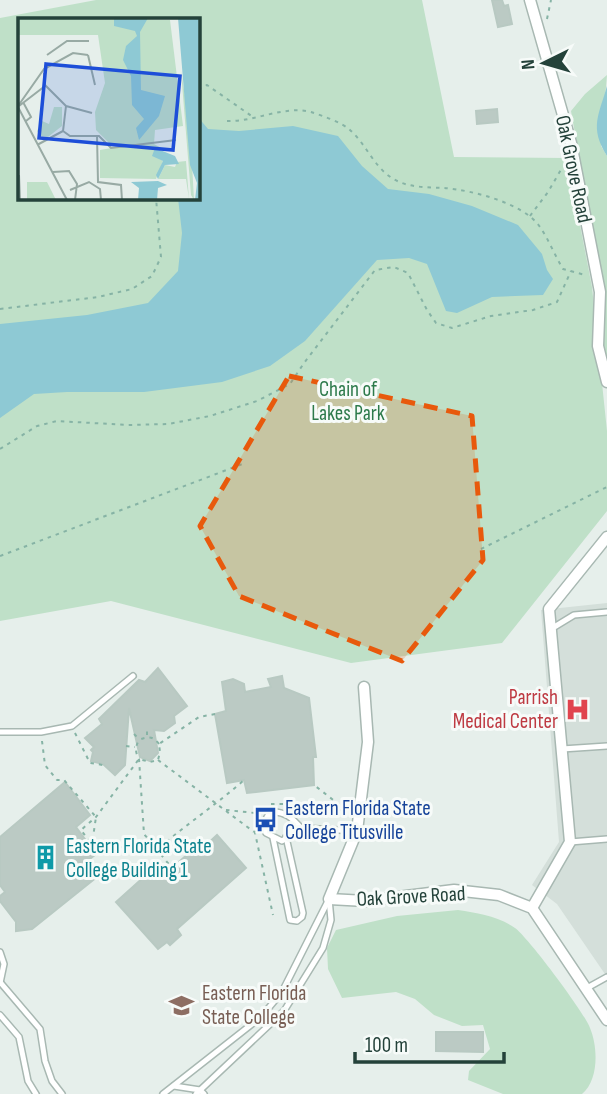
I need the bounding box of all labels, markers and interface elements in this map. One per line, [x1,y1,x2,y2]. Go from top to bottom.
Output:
inset map [18,18,200,200]
north arrow [509,28,579,98]
text: N [517,58,540,70]
street label: Oak Grove Road [550,113,597,225]
park label: Chain of Lakes Park [311,377,385,426]
place label: Parrish Medical Center [453,685,558,734]
hospital icon: Parrish Medical Center [564,695,592,723]
place label: Eastern Florida State College Titusville [285,796,431,845]
bus stop icon: Eastern Florida State College Titusville [251,806,279,834]
place label: Eastern Florida State College Building 1 [66,834,212,883]
building icon: Eastern Florida State College Building 1 [32,844,60,872]
street label: Oak Grove Road [356,881,466,912]
place label: Eastern Florida State College [202,981,306,1030]
school or university icon: Eastern Florida State College [168,991,196,1019]
scale bar [355,1020,504,1064]
text: 100 m [365,1033,408,1058]

